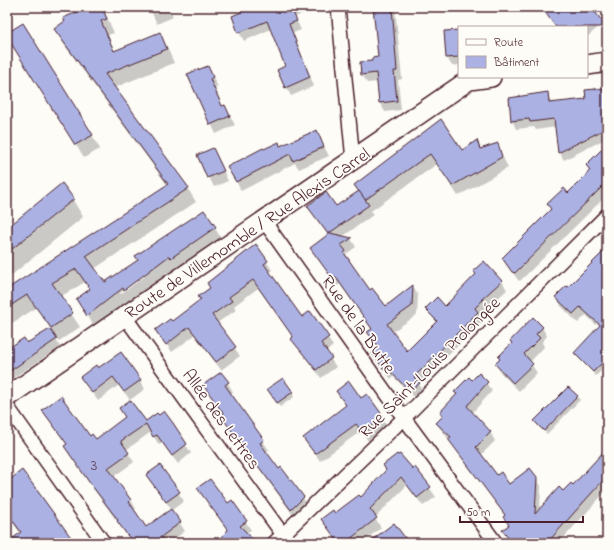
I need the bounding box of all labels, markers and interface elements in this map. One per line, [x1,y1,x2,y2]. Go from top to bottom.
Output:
legend [458,26,588,78]
text: Route [494,34,524,52]
text: Bâtiment [493,54,539,72]
street label: Route de Villemomble / Rue Alexis Carrel [120,142,376,327]
street label: Rue de la Butte [314,271,402,381]
street label: Rue Saint-Louis Prolongée [354,291,509,446]
street label: Allée des Lettres [175,364,266,476]
house number: 3 [91,454,97,478]
scale bar [460,498,583,524]
text: 50 m [466,504,490,522]

